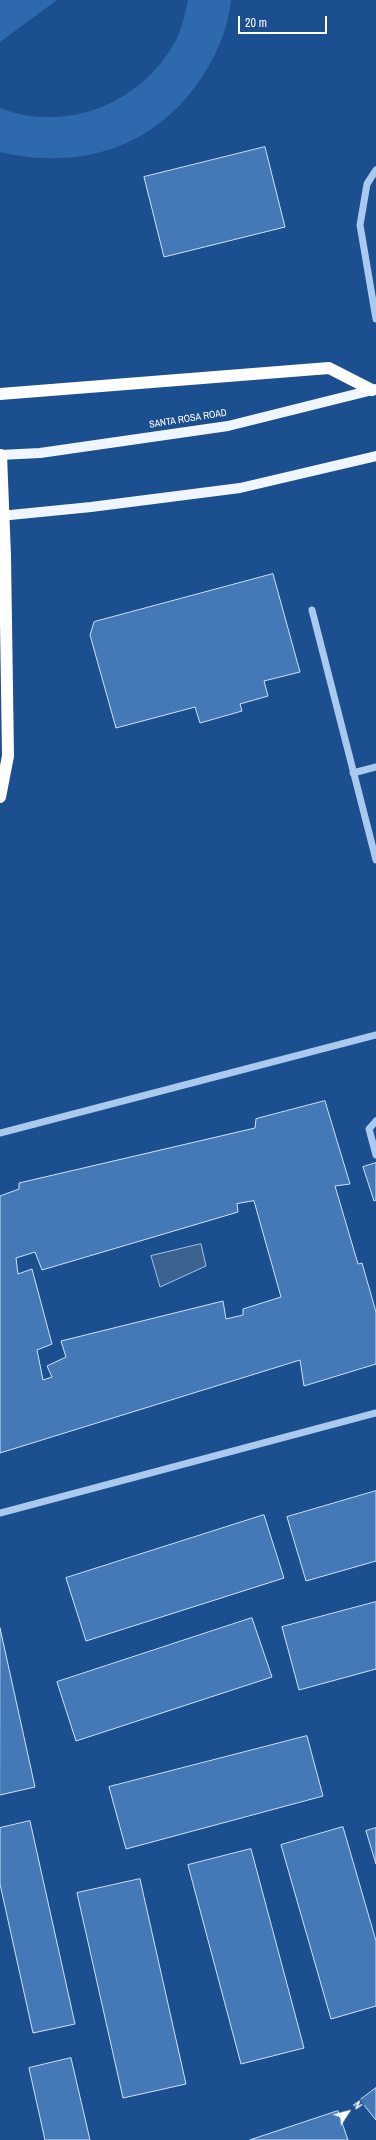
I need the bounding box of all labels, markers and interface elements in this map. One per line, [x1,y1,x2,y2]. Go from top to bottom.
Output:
scale bar [240,8,329,34]
text: 20 m [245,15,267,31]
street label: SANTA ROSA ROAD [148,407,228,431]
north arrow [328,2092,368,2132]
text: N [350,2098,365,2112]

